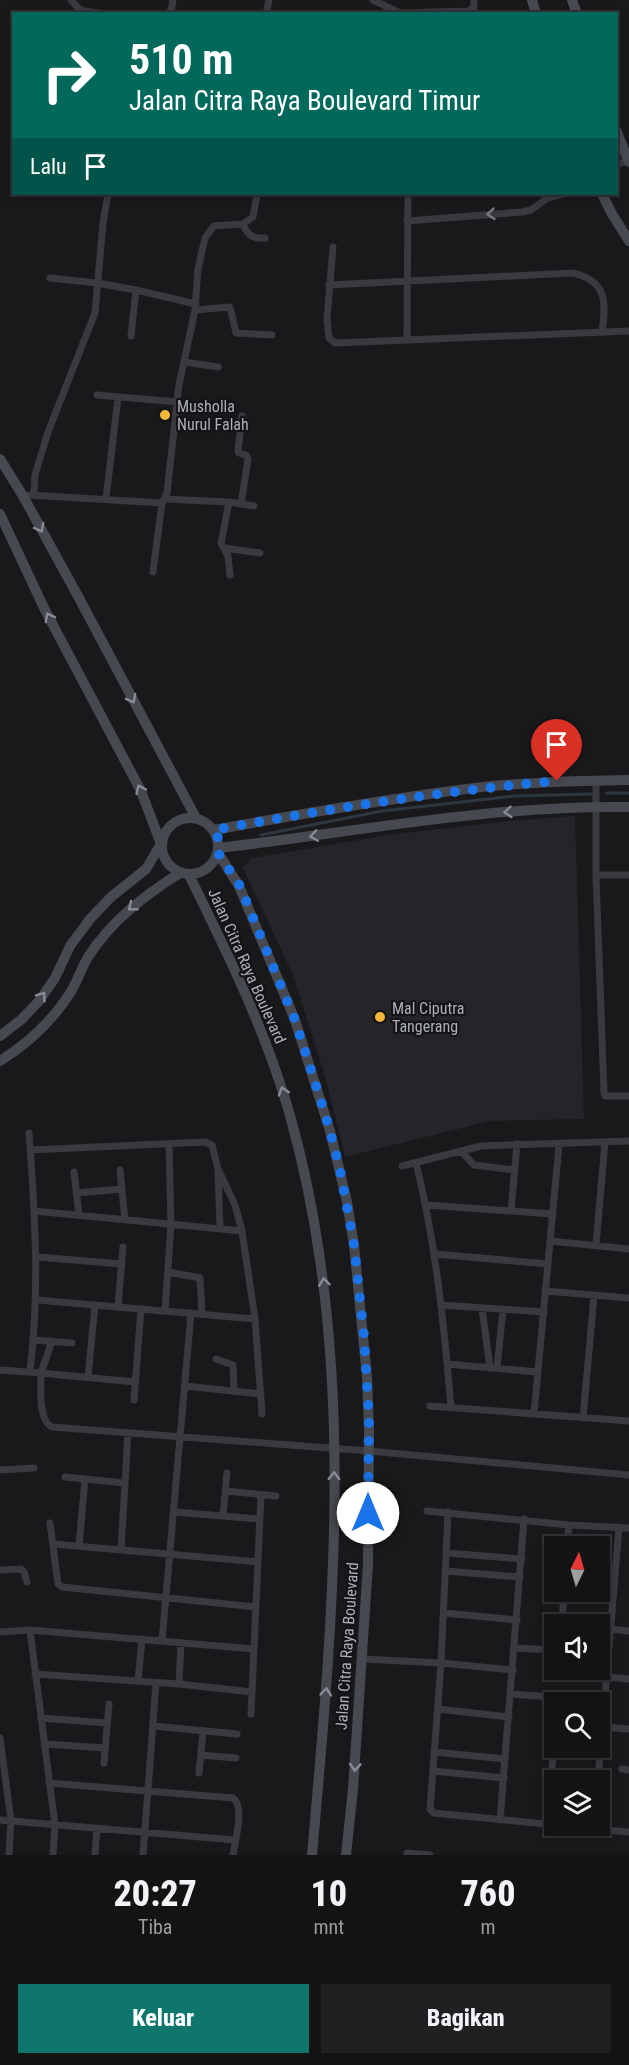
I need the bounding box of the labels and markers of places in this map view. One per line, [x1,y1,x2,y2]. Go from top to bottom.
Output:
place label: Musholla Nurul Falah [177,397,249,434]
marker: Musholla Nurul Falah [158,408,172,422]
pin [531,719,582,781]
place label: Mal Ciputra Tangerang [392,999,464,1036]
marker: Mal Ciputra Tangerang [373,1010,387,1024]

